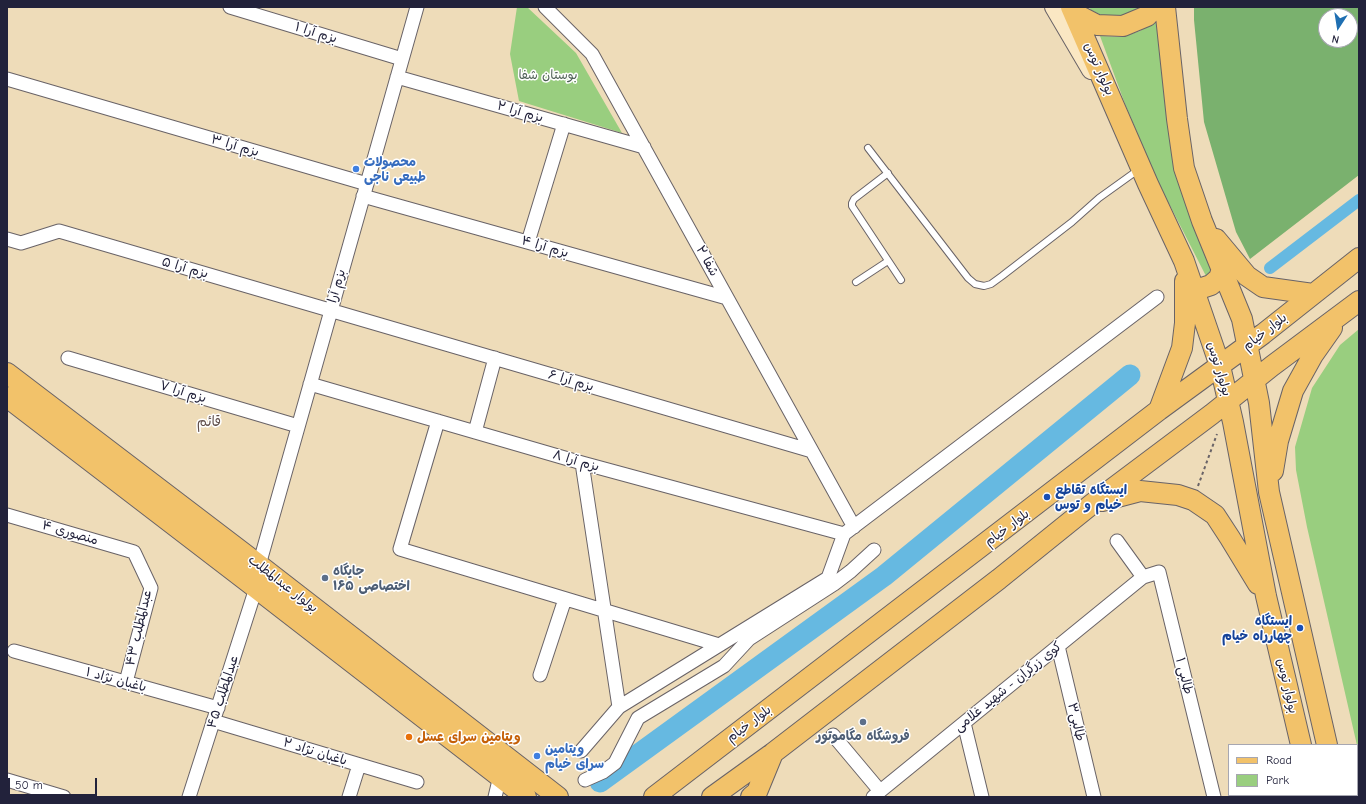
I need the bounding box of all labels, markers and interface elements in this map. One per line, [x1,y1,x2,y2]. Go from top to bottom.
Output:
north arrow [1318,8,1358,48]
street label: بزم آرا ۱ [293,19,339,47]
text: N [1331,32,1340,46]
street label: بولوار توس [1080,40,1118,98]
park label: بوستان شفا [518,67,578,83]
street label: بزم آرا ۲ [495,98,545,126]
street label: بزم آرا ۳ [209,132,261,160]
place label: محصولات طبیعی ناجی [364,154,426,185]
marker: محصولات طبیعی ناجی [351,164,361,174]
street label: بزم آرا ۴ [520,233,570,261]
street label: شفا ۲ [692,243,722,279]
street label: بزم آرا ۵ [160,254,210,282]
street label: بزم آرا [325,267,349,305]
street label: بلوار خیام [1240,310,1290,354]
street label: بولوار توس [1203,340,1235,398]
street label: بزم آرا ۶ [546,367,596,395]
street label: بزم آرا ۷ [158,378,208,406]
district label: قائم [197,414,221,430]
street label: بزم آرا ۸ [551,447,601,475]
place label: ایستگاه تقاطع خیام و توس [1055,482,1127,513]
marker: ایستگاه تقاطع خیام و توس [1042,492,1052,502]
street label: بلوار خیام [982,506,1032,550]
street label: منصوری ۴ [40,518,100,548]
street label: بولوار عبدالمطلب [245,552,321,616]
place label: جایگاه اختصاصی ۱۶۵ [333,563,410,594]
marker: جایگاه اختصاصی ۱۶۵ [320,573,330,583]
street label: عبدالمطلب ۴۳ [123,589,155,667]
place label: ایستگاه چهارراه خیام [1222,613,1292,644]
marker: ایستگاه چهارراه خیام [1295,623,1305,633]
street label: کوی زرگران - شهید غلامی [951,639,1065,735]
street label: عبدالمطلب ۴۵ [204,654,242,730]
street label: طالبی ۱ [1172,656,1196,696]
street label: بولوار توس [1273,657,1301,715]
street label: باغبان نژاد ۱ [84,664,148,696]
street label: طالبی۳ [1064,701,1088,743]
street label: بلوار خیام [724,702,774,746]
marker: فروشگاه مگاموتور [858,717,868,727]
place label: فروشگاه مگاموتور [816,728,910,744]
place label: ویتامین سرای عسل [417,729,521,745]
marker: ویتامین سرای عسل [404,732,414,742]
street label: باغبان نژاد ۲ [281,735,349,769]
place label: ویتامین سرای خیام [545,741,604,772]
legend [1228,744,1358,796]
marker: ویتامین سرای خیام [532,751,542,761]
text: Road [1266,753,1292,767]
scale bar [10,770,99,796]
text: Park [1266,773,1289,787]
text: 50 m [15,778,43,792]

